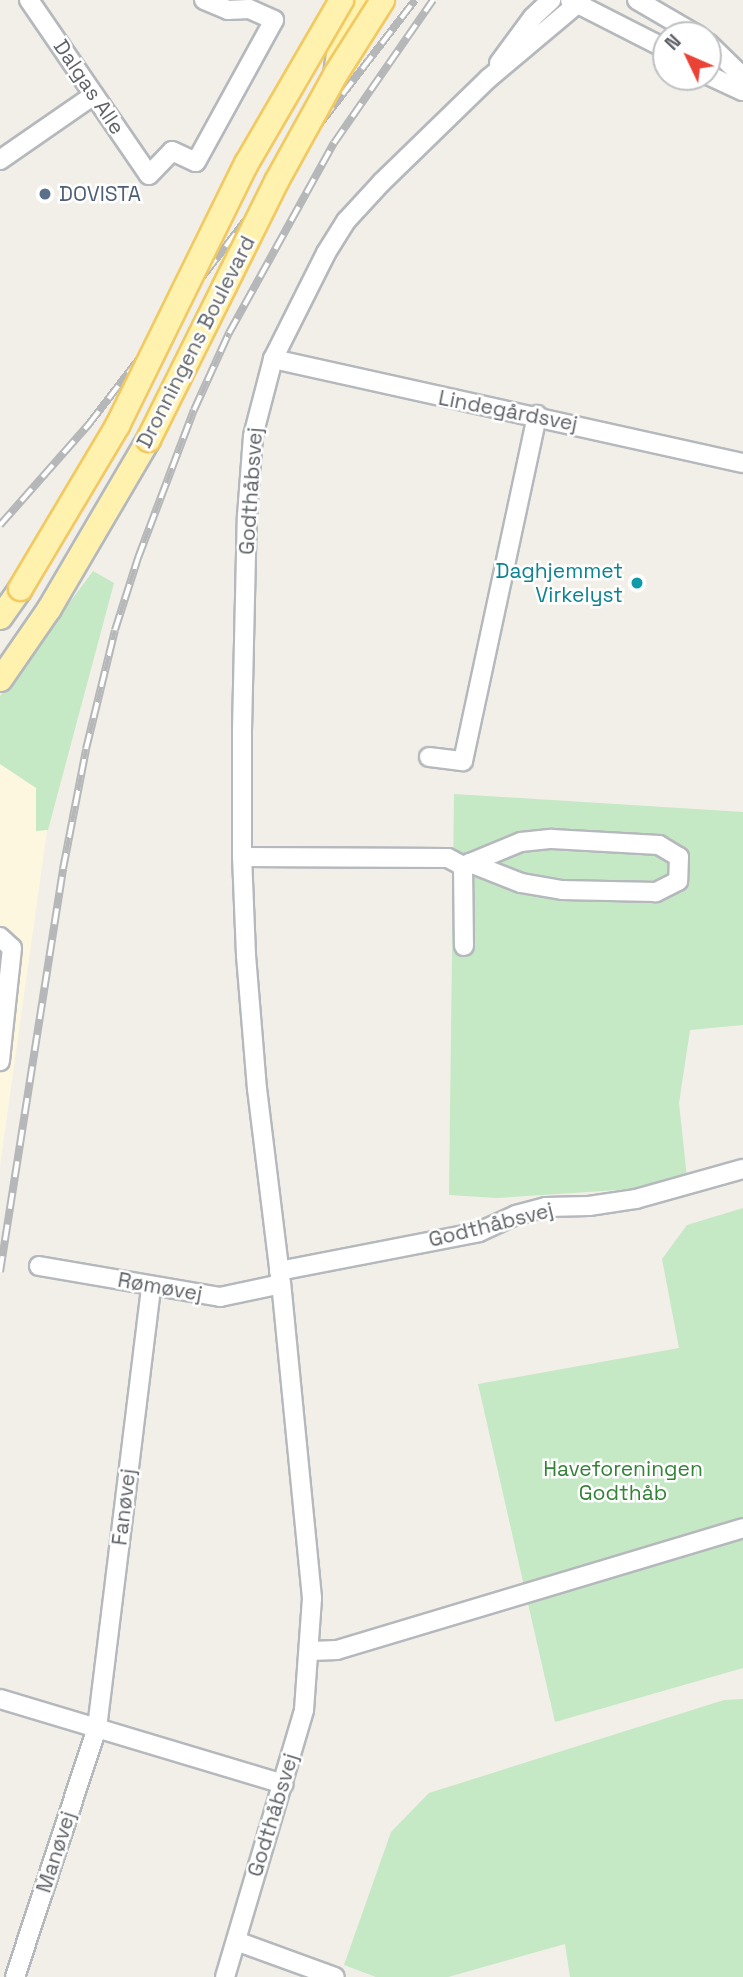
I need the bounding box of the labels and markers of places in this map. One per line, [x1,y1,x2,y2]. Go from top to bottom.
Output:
place label: DOVISTA [59,181,141,207]
marker: DOVISTA [37,186,53,202]
place label: Daghjemmet Virkelyst [496,558,623,608]
marker: Daghjemmet Virkelyst [629,575,645,591]

